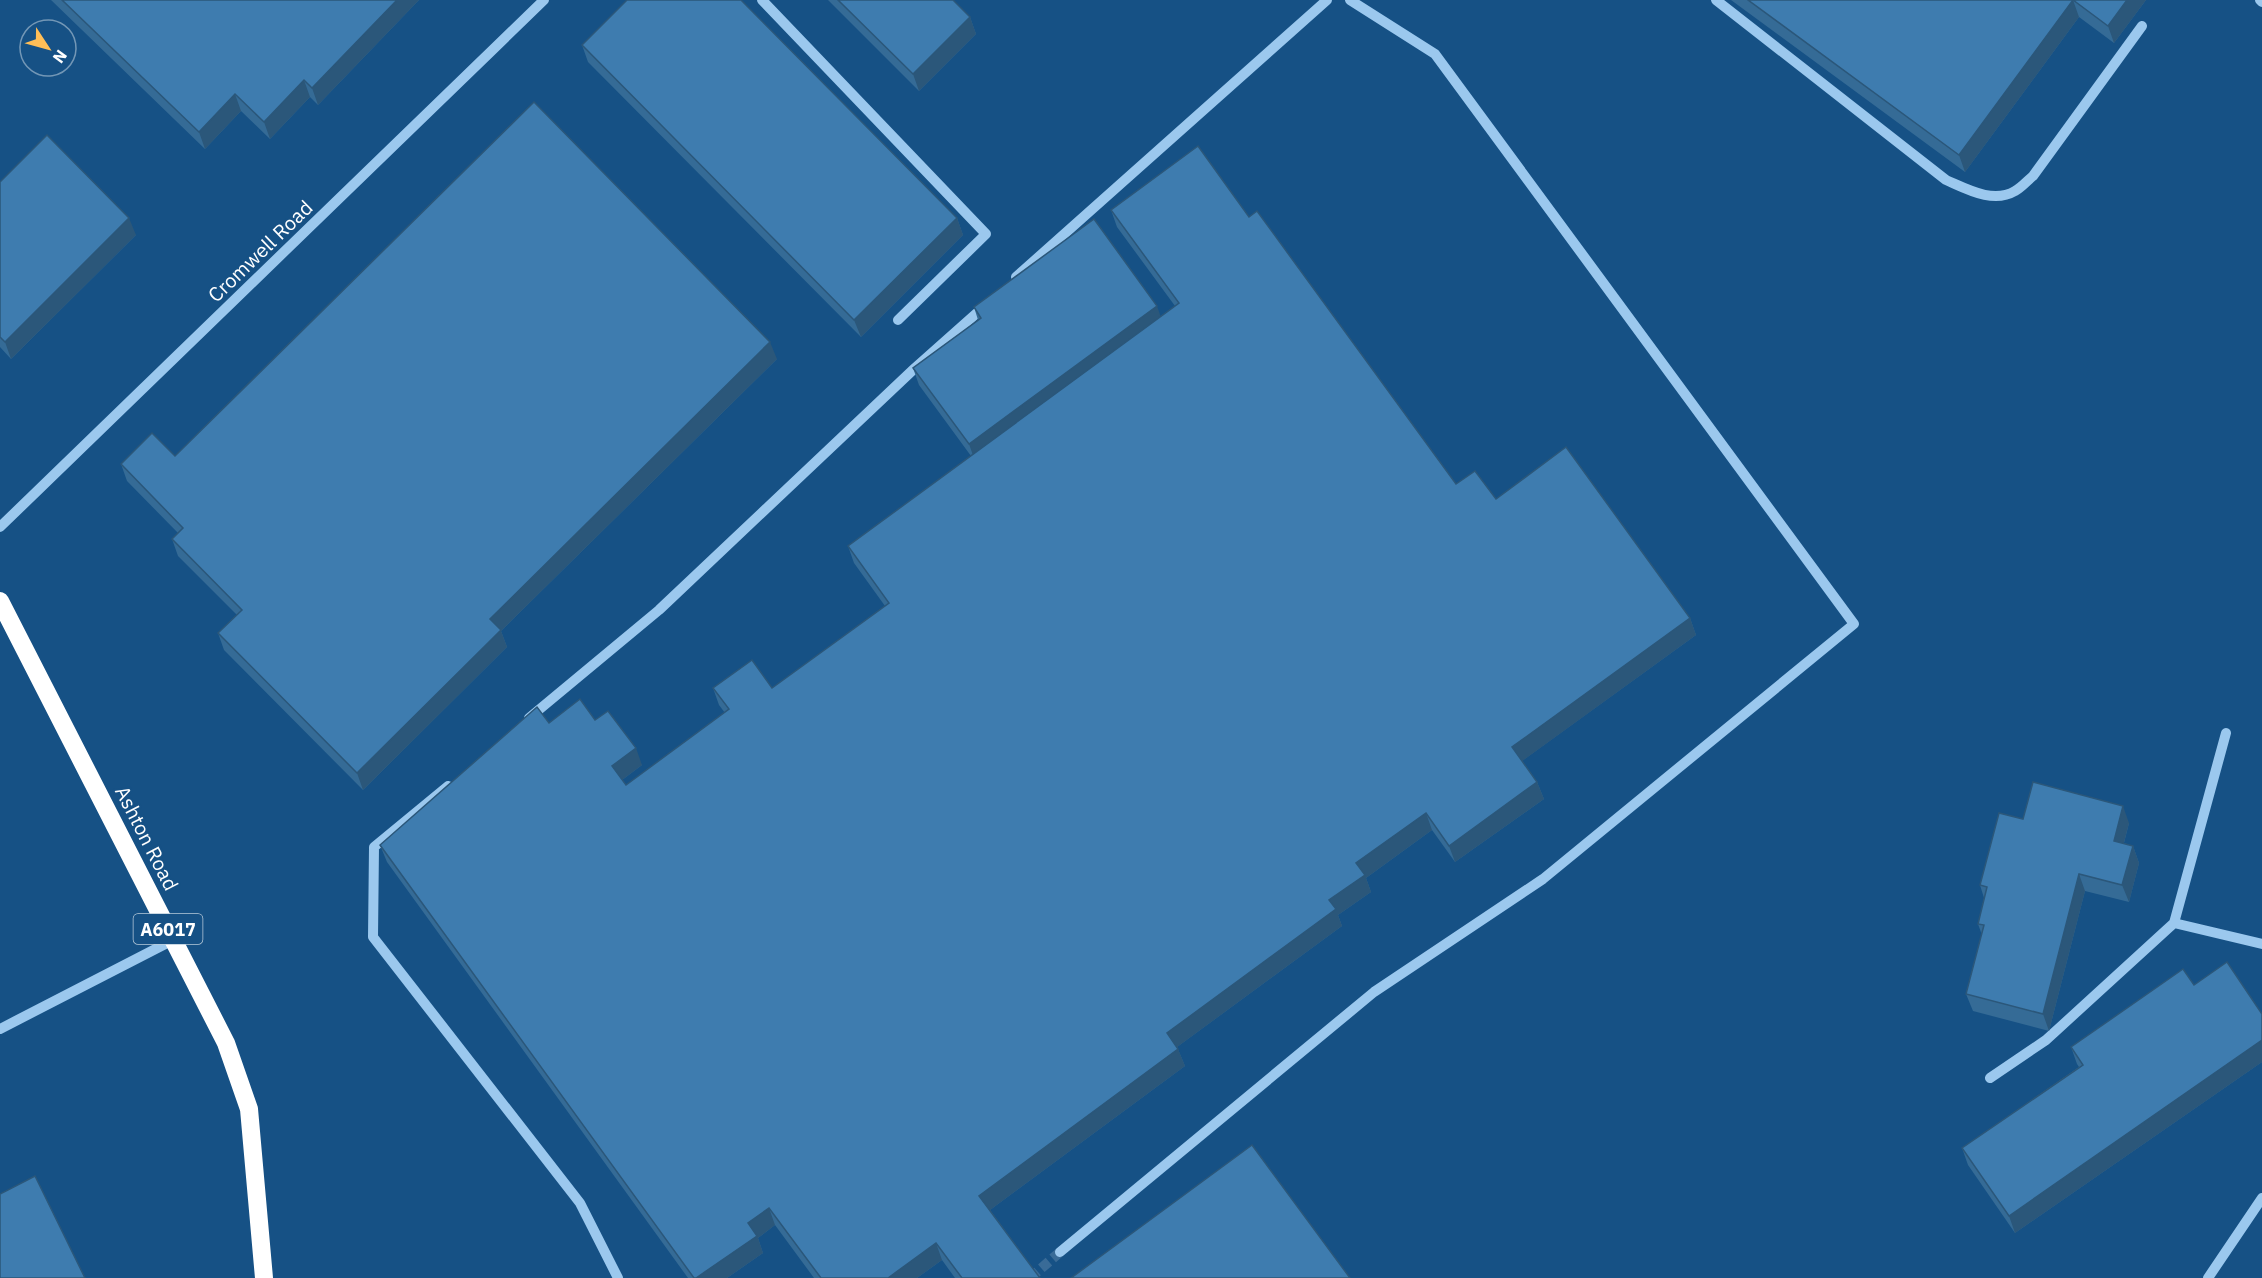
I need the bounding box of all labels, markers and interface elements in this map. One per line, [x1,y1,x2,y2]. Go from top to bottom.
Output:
north arrow [18,18,78,78]
text: N [49,46,72,67]
street label: Cromwell Road [202,194,318,308]
street label: Ashton Road [109,781,185,895]
road number: A6017 [134,914,202,944]

